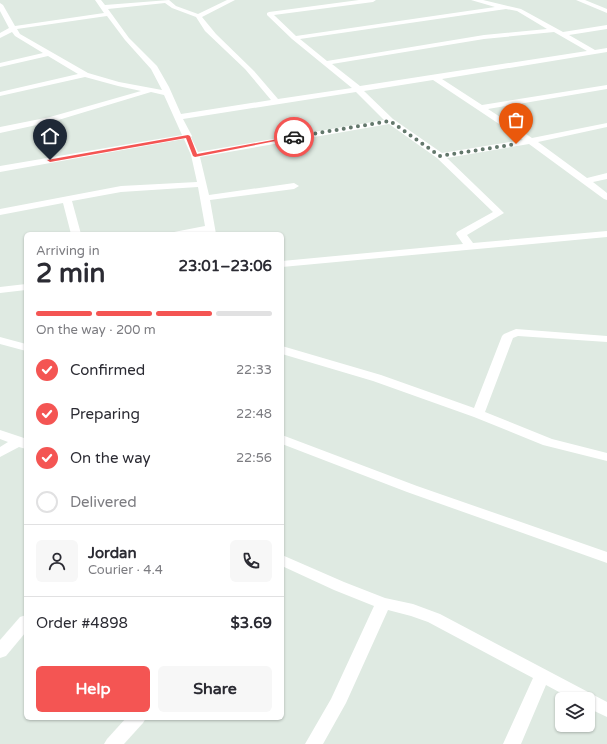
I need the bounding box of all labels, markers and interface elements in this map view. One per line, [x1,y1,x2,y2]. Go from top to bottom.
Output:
pin [499,103,533,144]
icon: bag [505,109,527,131]
courier [274,117,314,157]
pin [33,119,67,160]
icon: home [39,125,61,147]
icon: car [283,126,305,148]
text: Arriving in [36,243,100,259]
text: 23:01–23:06 [179,257,272,275]
text: 2 min [36,258,105,289]
text: On the way · 200 m [36,322,156,338]
icon: check [36,359,58,381]
text: Confirmed [70,361,145,379]
text: 22:33 [236,362,272,378]
icon: check [36,403,58,425]
text: Preparing [70,405,140,423]
text: 22:48 [236,406,272,422]
icon: check [36,447,58,469]
text: On the way [70,449,150,467]
text: 22:56 [236,450,272,466]
text: Delivered [70,493,137,511]
button: person [36,540,78,582]
button: phone [230,540,272,582]
text: Jordan [88,544,137,562]
text: Courier · 4.4 [88,562,163,578]
text: Order #4898 [36,614,128,632]
text: $3.69 [231,614,272,632]
button: Help [36,666,150,712]
button: Share [158,666,272,712]
map controls [555,692,595,732]
button: layers [555,692,595,732]

